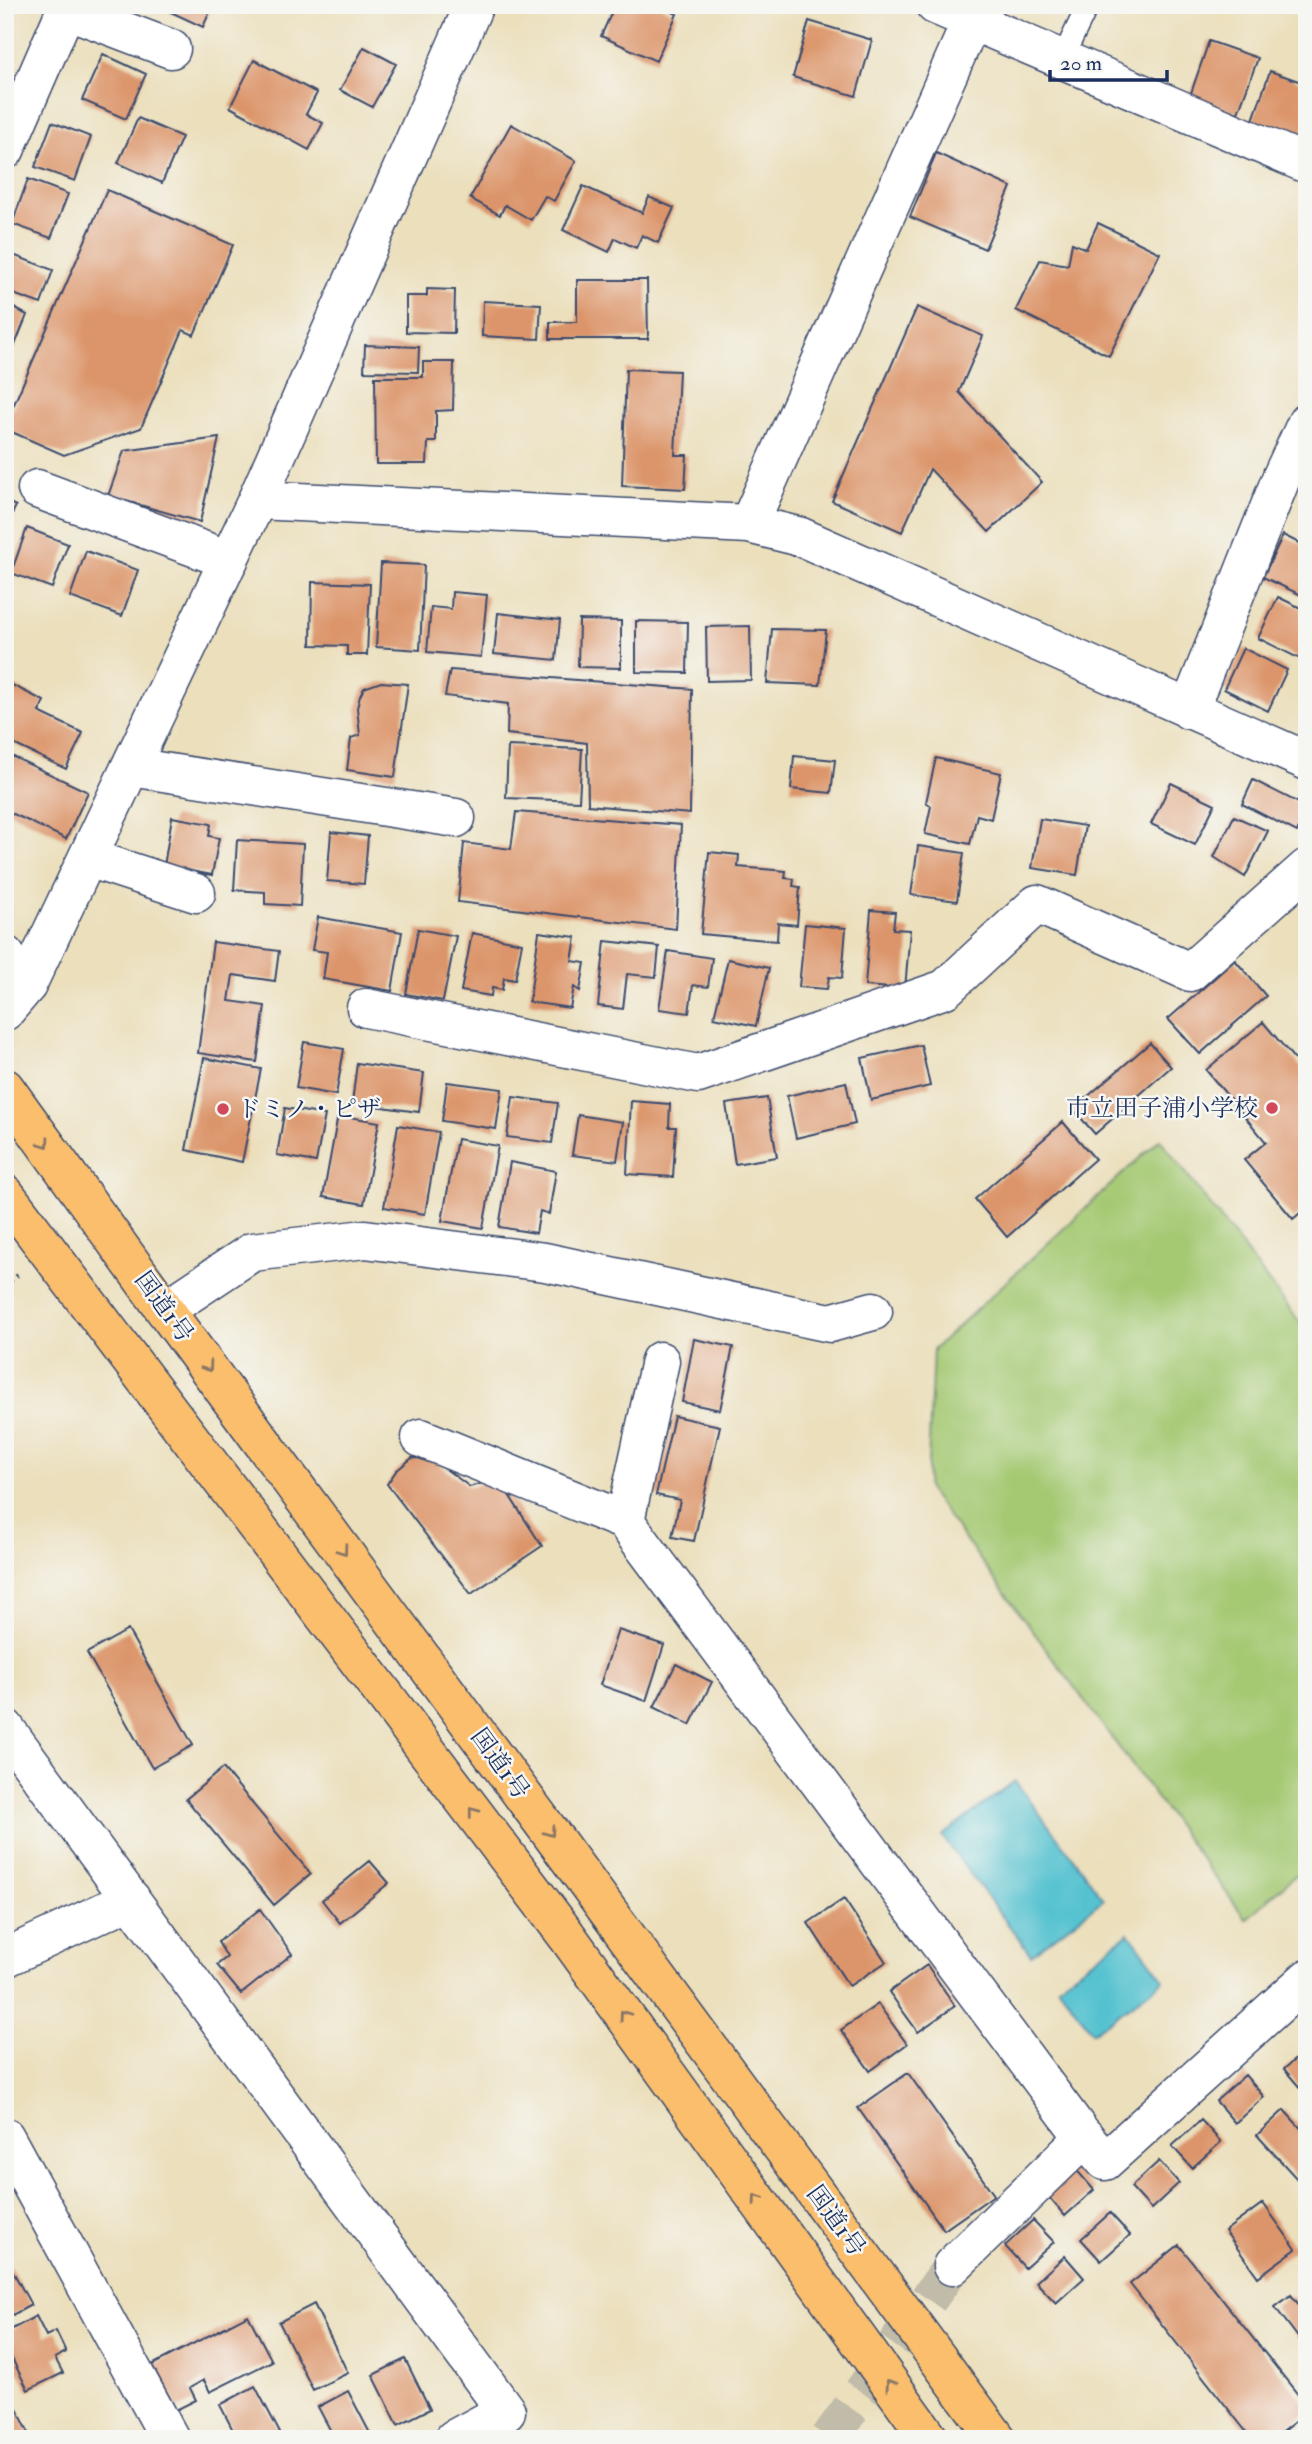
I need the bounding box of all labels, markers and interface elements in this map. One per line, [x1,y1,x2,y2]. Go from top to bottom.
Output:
scale bar [1050,38,1167,82]
text: 20 m [1060,50,1102,77]
place label: 市立田子浦小学校 [1066,1093,1258,1124]
place label: ドミノ・ピザ [237,1094,381,1125]
marker: 市立田子浦小学校 [1264,1100,1280,1116]
marker: ドミノ・ピザ [215,1101,231,1117]
one-way arrow [37,1136,49,1148]
street label: 国道1号 [128,1265,200,1349]
one-way arrow [200,1359,212,1372]
one-way arrow [334,1543,347,1555]
street label: 国道1号 [464,1722,536,1806]
one-way arrow [469,1808,482,1820]
one-way arrow [542,1824,554,1837]
one-way arrow [619,2010,632,2023]
street label: 国道1号 [800,2179,872,2263]
one-way arrow [753,2194,765,2207]
one-way arrow [886,2379,898,2391]

